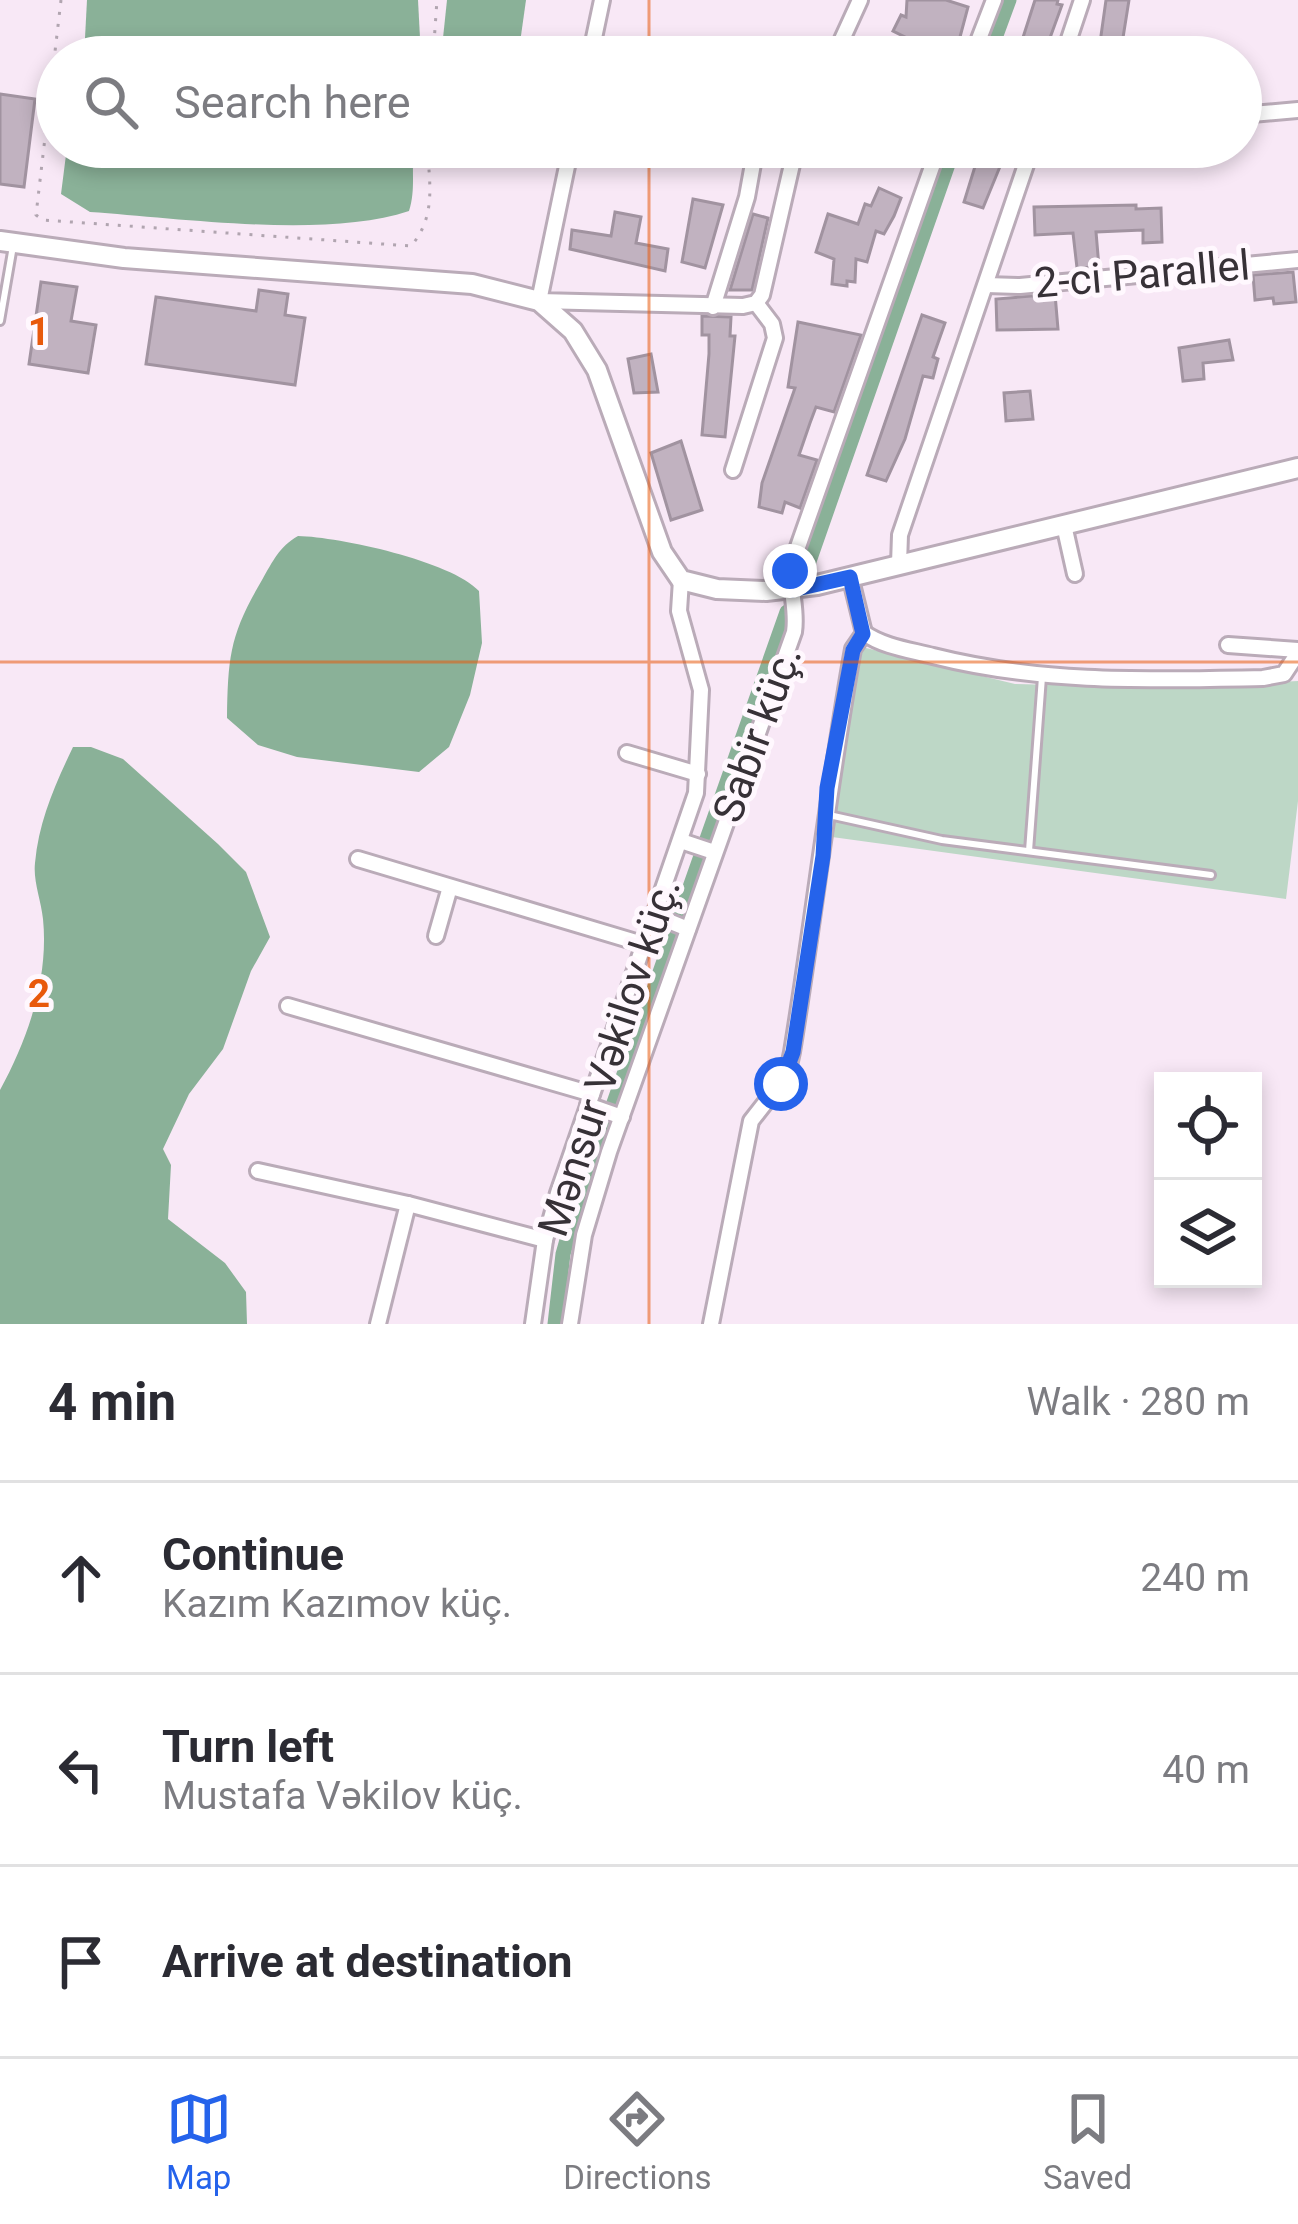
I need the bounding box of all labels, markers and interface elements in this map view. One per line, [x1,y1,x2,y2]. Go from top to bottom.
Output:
search box [36,36,1262,168]
icon: search [78,69,144,135]
text: Search here [174,76,411,129]
street label: 2-ci Parallel [1032,240,1252,308]
text: 1 [28,309,50,355]
route end [763,544,817,598]
street label: Sabir küç. [703,639,811,829]
street label: Mənsur Vəkilov küç. [528,872,690,1242]
text: 2 [28,971,50,1017]
route start [754,1057,808,1111]
map controls [1154,1072,1262,1288]
button: locate [1154,1072,1262,1180]
button: layers [1154,1180,1262,1288]
text: 4 min [48,1373,176,1432]
text: Walk · 280 m [1026,1379,1250,1425]
text: Continue [162,1528,344,1581]
icon: ahead [48,1545,114,1611]
text: 240 m [1140,1555,1250,1601]
text: Kazım Kazımov küç. [162,1581,512,1627]
text: Turn left [162,1720,334,1773]
icon: left [48,1737,114,1803]
text: 40 m [1162,1747,1250,1793]
text: Mustafa Vəkilov küç. [162,1773,523,1819]
icon: arrive [48,1929,114,1995]
text: Arrive at destination [162,1935,573,1988]
tab: Map [166,2086,232,2197]
tab: Directions [563,2086,712,2197]
tab: Saved [1043,2086,1132,2197]

